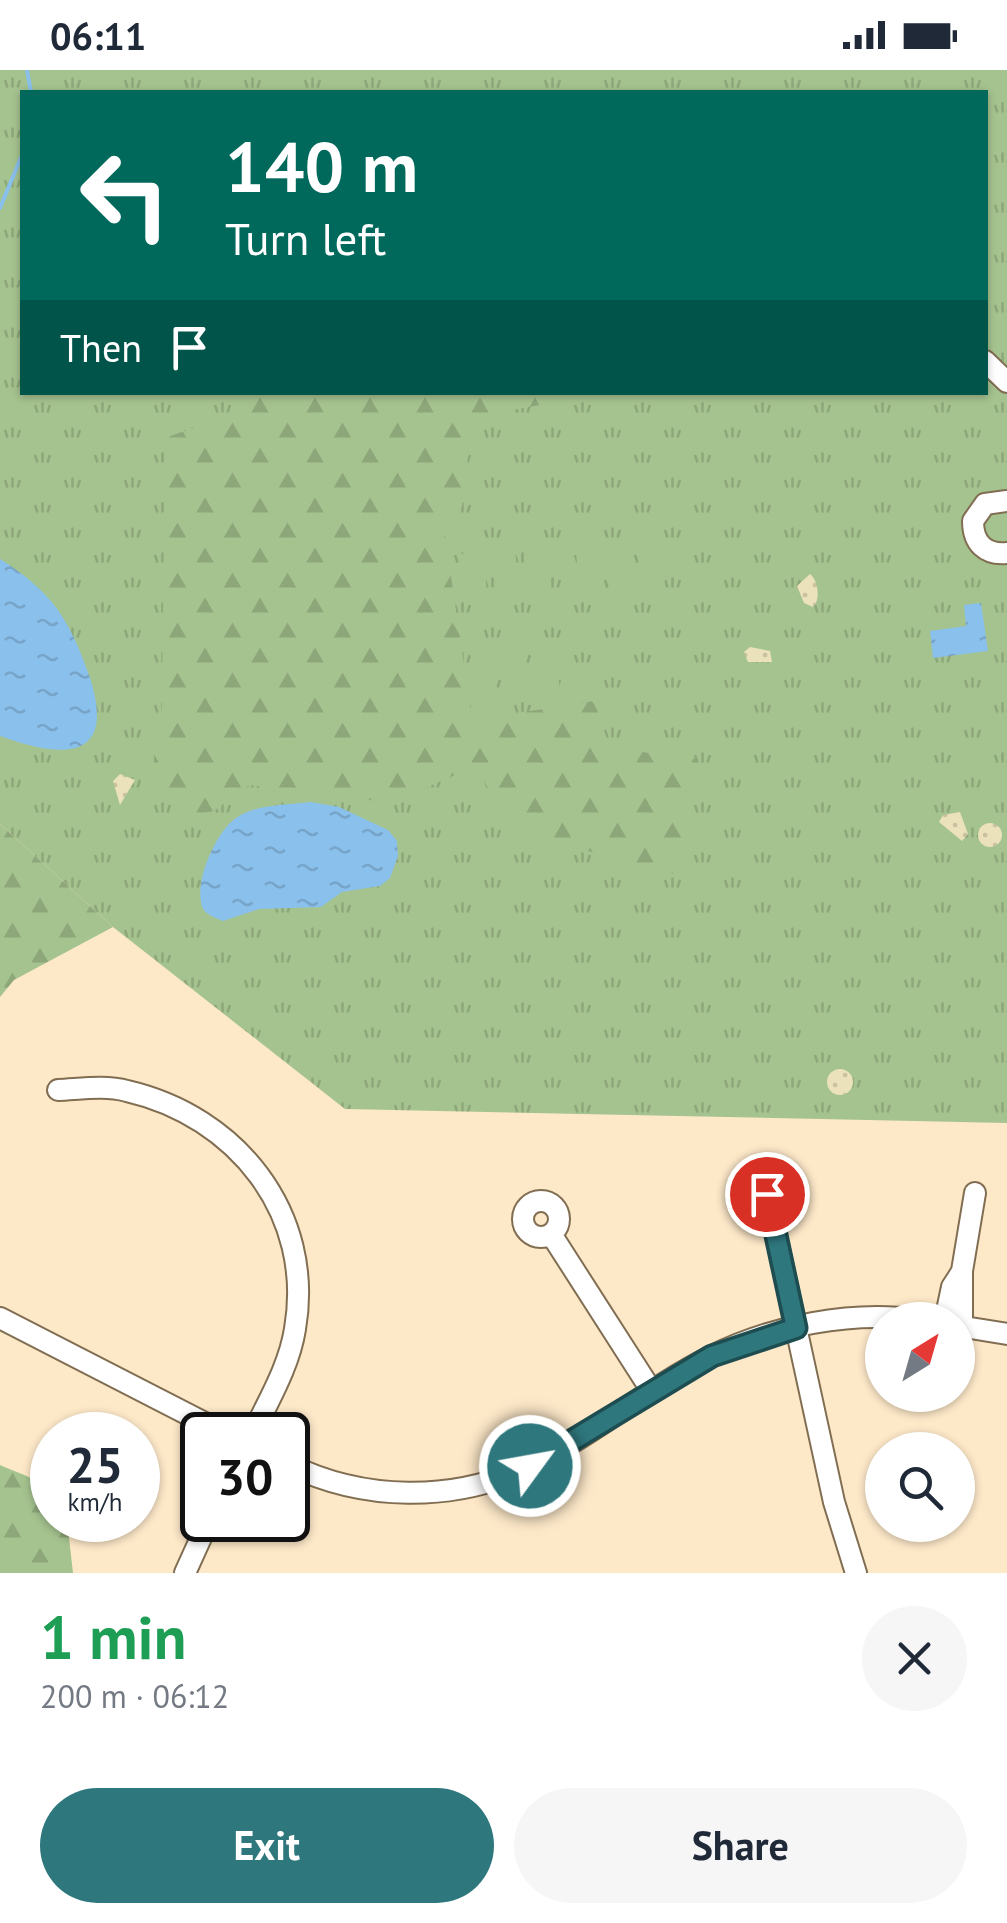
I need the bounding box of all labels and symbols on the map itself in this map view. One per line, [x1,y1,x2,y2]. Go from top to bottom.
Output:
pin [725,1152,810,1237]
north arrow [865,1302,975,1412]
speed limit sign: 30 [180,1412,310,1542]
position arrow [478,1414,582,1518]

